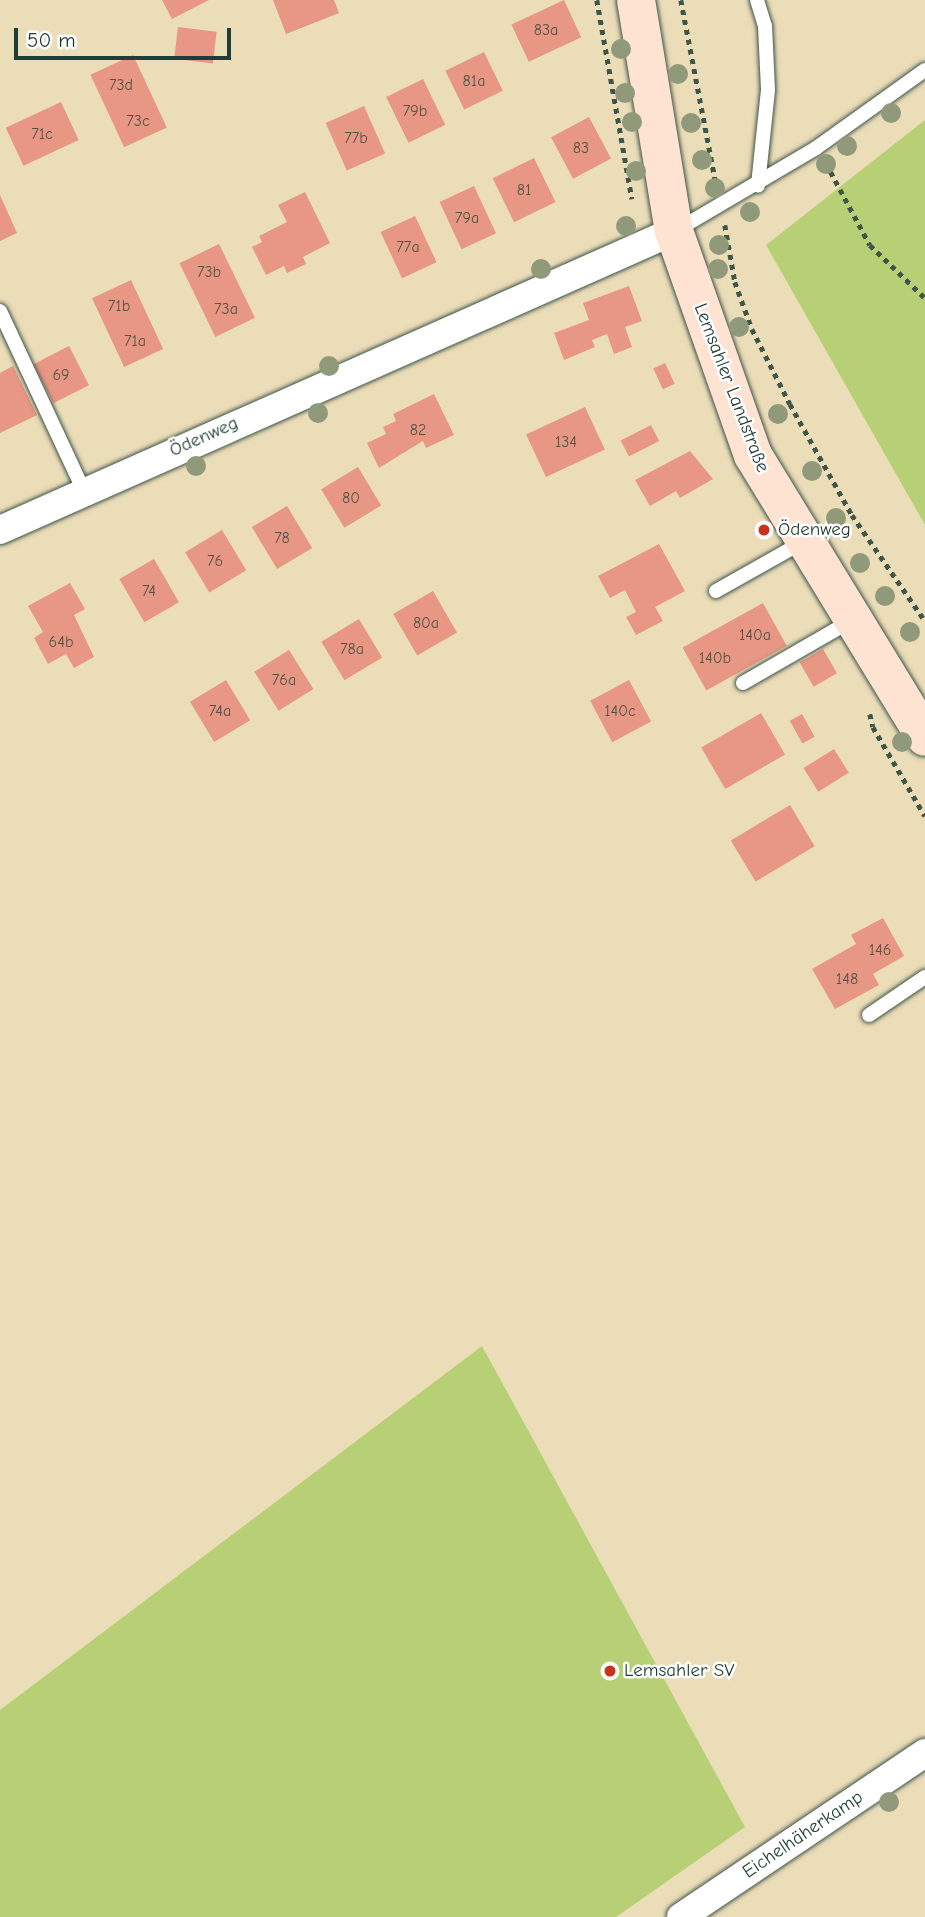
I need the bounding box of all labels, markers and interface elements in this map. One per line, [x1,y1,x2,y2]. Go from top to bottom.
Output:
scale bar [18,14,234,58]
house number: 83a [534,20,558,40]
text: 50 m [27,28,76,52]
house number: 81a [463,71,485,91]
house number: 73d [109,75,133,95]
house number: 79b [403,101,427,121]
house number: 73c [126,111,150,131]
house number: 71c [31,124,53,144]
house number: 77b [344,128,368,148]
house number: 83 [573,138,589,158]
house number: 81 [517,180,531,200]
house number: 79a [455,208,479,228]
house number: 77a [396,237,420,257]
house number: 73b [197,262,221,282]
house number: 71b [108,296,130,316]
house number: 73a [214,299,238,319]
street label: Lemsahler Landstraße [688,300,774,476]
house number: 71a [124,331,146,351]
house number: 69 [52,365,70,385]
street label: Ödenweg [166,412,242,462]
house number: 82 [410,420,426,440]
house number: 134 [555,432,577,452]
house number: 80 [342,488,360,508]
place label: Ödenweg [778,519,851,541]
marker: Ödenweg [756,522,772,538]
house number: 78 [274,528,290,548]
house number: 76 [207,551,223,571]
house number: 74 [142,581,156,601]
house number: 80a [413,613,439,633]
house number: 140a [739,625,771,645]
house number: 64b [49,632,73,652]
house number: 78a [340,639,364,659]
house number: 140b [699,648,731,668]
house number: 76a [272,670,296,690]
house number: 74a [209,701,231,721]
house number: 140c [604,701,636,721]
house number: 146 [869,940,891,960]
house number: 148 [836,969,858,989]
place label: Lemsahler SV [624,1660,734,1682]
marker: Lemsahler SV [602,1663,618,1679]
street label: Eichelhäherkamp [738,1786,868,1884]

